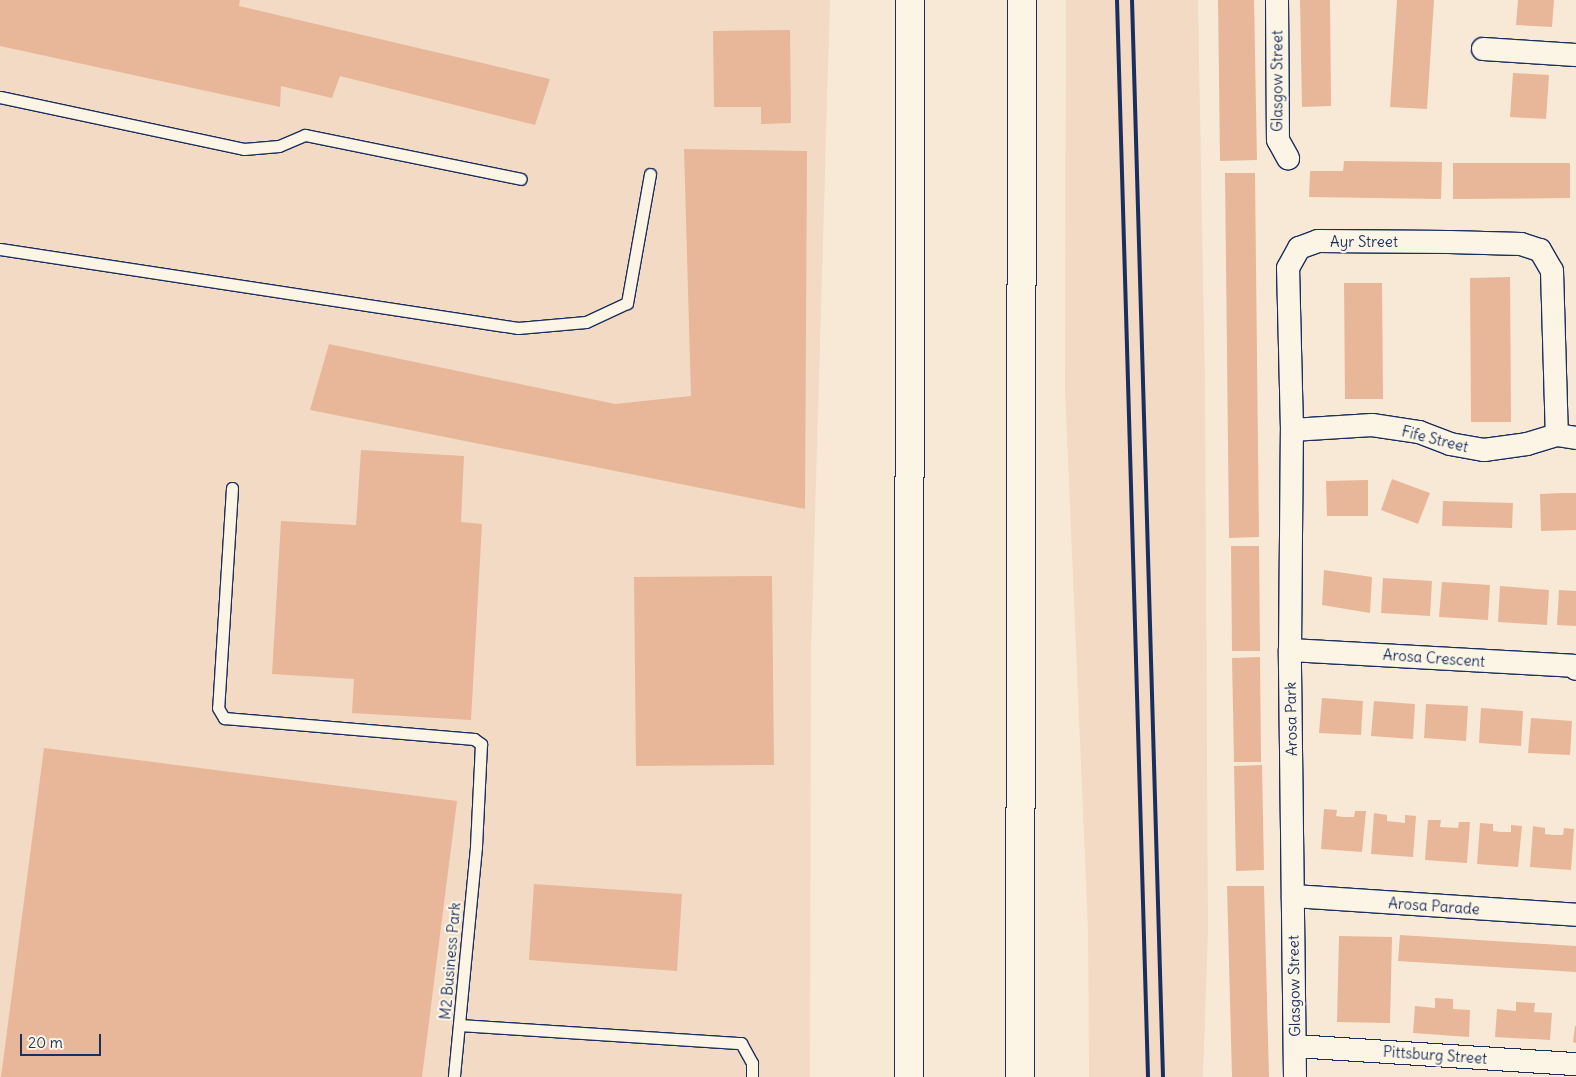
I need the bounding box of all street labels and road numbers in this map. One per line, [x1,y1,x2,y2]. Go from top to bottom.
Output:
street label: Glasgow Street [1268,30,1286,132]
street label: Ayr Street [1330,233,1398,251]
street label: Fife Street [1400,422,1470,456]
street label: Arosa Crescent [1382,645,1486,671]
street label: Arosa Park [1281,682,1301,756]
street label: Arosa Parade [1388,894,1480,918]
street label: M2 Business Park [436,902,464,1020]
street label: Glasgow Street [1284,935,1304,1037]
street label: Pittsburg Street [1382,1042,1488,1068]

